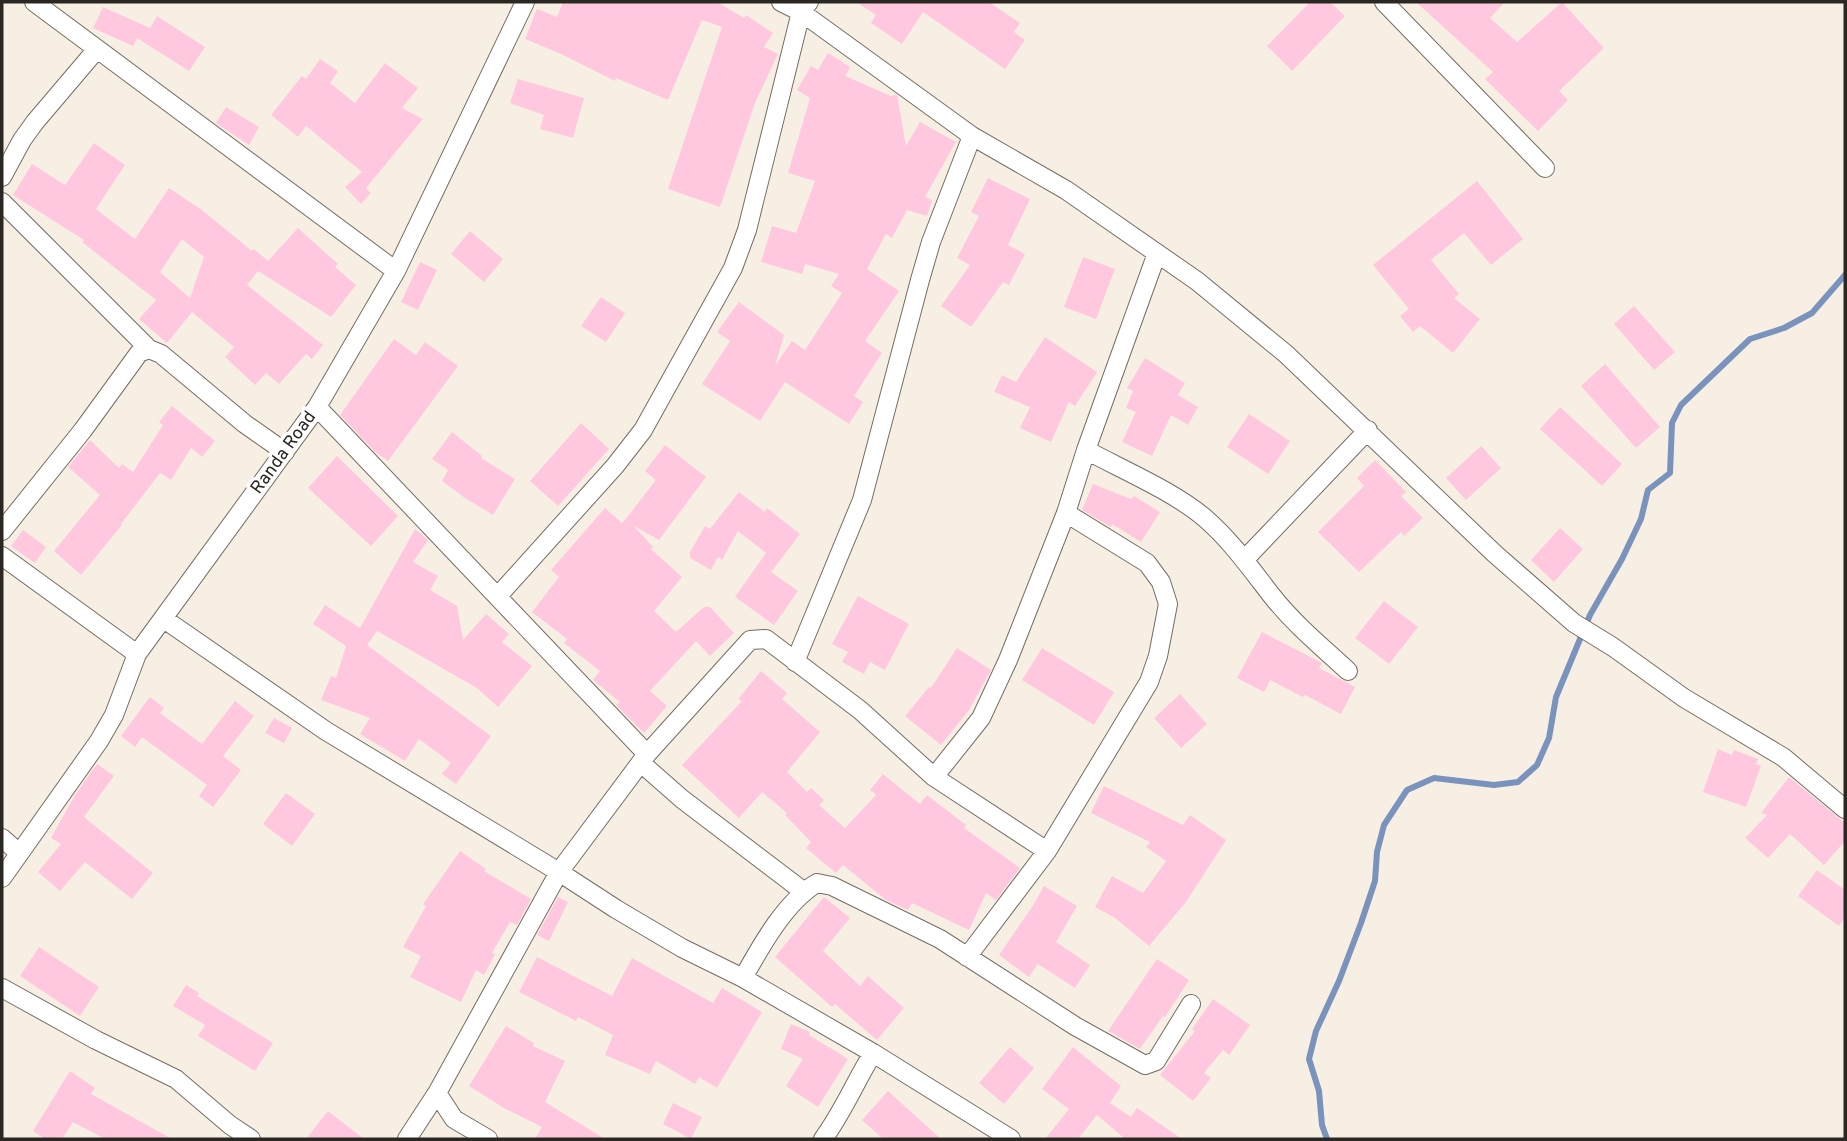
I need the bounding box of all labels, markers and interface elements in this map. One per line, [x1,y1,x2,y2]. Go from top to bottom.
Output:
street label: Randa Road [246,407,322,499]

